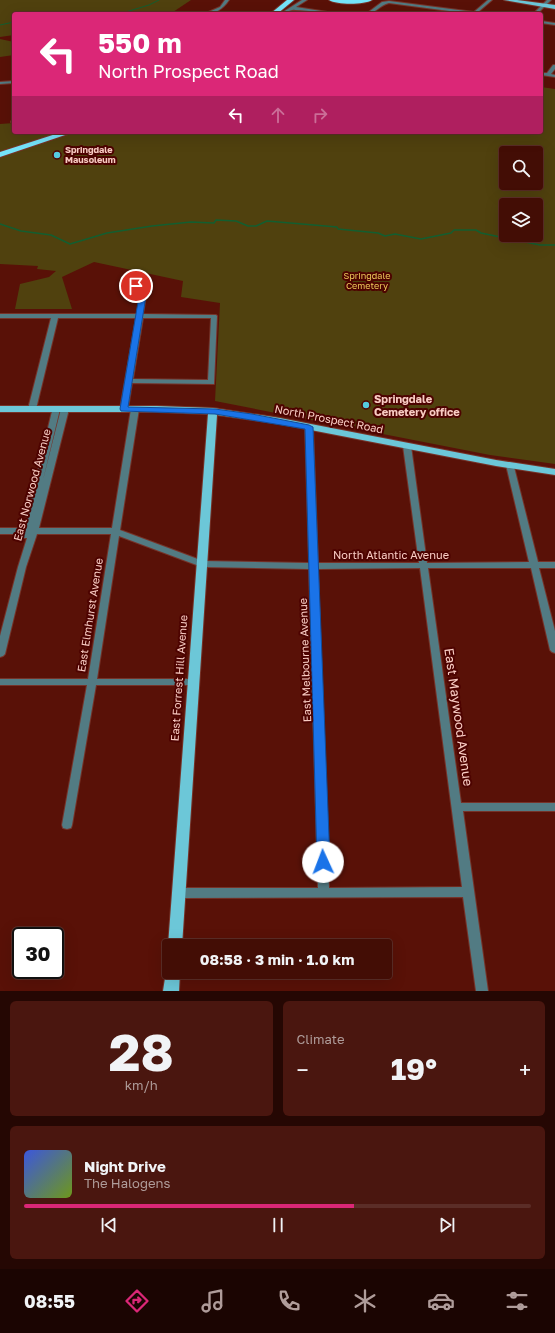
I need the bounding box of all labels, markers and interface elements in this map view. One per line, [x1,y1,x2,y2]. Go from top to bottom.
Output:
text: 550 m [98,26,182,59]
icon: left [32,28,84,80]
text: North Prospect Road [98,60,279,82]
icon: left [225,104,247,126]
icon: ahead [267,104,289,126]
icon: right [309,104,331,126]
place label: Springdale Mausoleum [65,144,116,165]
map controls [499,146,543,242]
button: search [499,146,543,190]
marker: Springdale Mausoleum [52,150,62,160]
button: layers [499,198,543,242]
pin [119,269,153,303]
park label: Springdale Cemetery [344,270,390,291]
icon: arrive [125,275,147,297]
place label: Springdale Cemetery office [374,392,460,418]
marker: Springdale Cemetery office [361,400,371,410]
street label: North Prospect Road [274,402,385,435]
street label: East Norwood Avenue [10,427,53,542]
street label: North Atlantic Avenue [333,548,449,561]
street label: East Elmhurst Avenue [74,557,105,673]
street label: East Melbourne Avenue [296,598,313,722]
street label: East Forrest Hill Avenue [168,614,189,742]
street label: East Maywood Avenue [441,647,477,787]
position arrow [302,841,344,883]
speed limit sign: 30 [12,927,64,979]
text: 08:58 · 3 min · 1.0 km [200,950,354,968]
text: 28 [109,1020,174,1082]
text: Climate [297,1031,344,1047]
text: 19° [391,1051,437,1087]
text: − [297,1056,309,1083]
text: + [519,1056,531,1083]
text: km/h [125,1077,158,1093]
text: Night Drive [84,1157,166,1175]
text: The Halogens [84,1175,170,1191]
icon: previous [98,1214,120,1236]
icon: pause [267,1214,289,1236]
icon: next [436,1214,458,1236]
icon: directions [123,1287,151,1315]
icon: music [199,1287,227,1315]
icon: phone [275,1287,303,1315]
icon: climate [351,1287,379,1315]
icon: car [427,1287,455,1315]
icon: filters [503,1287,531,1315]
text: 08:55 [24,1290,75,1312]

